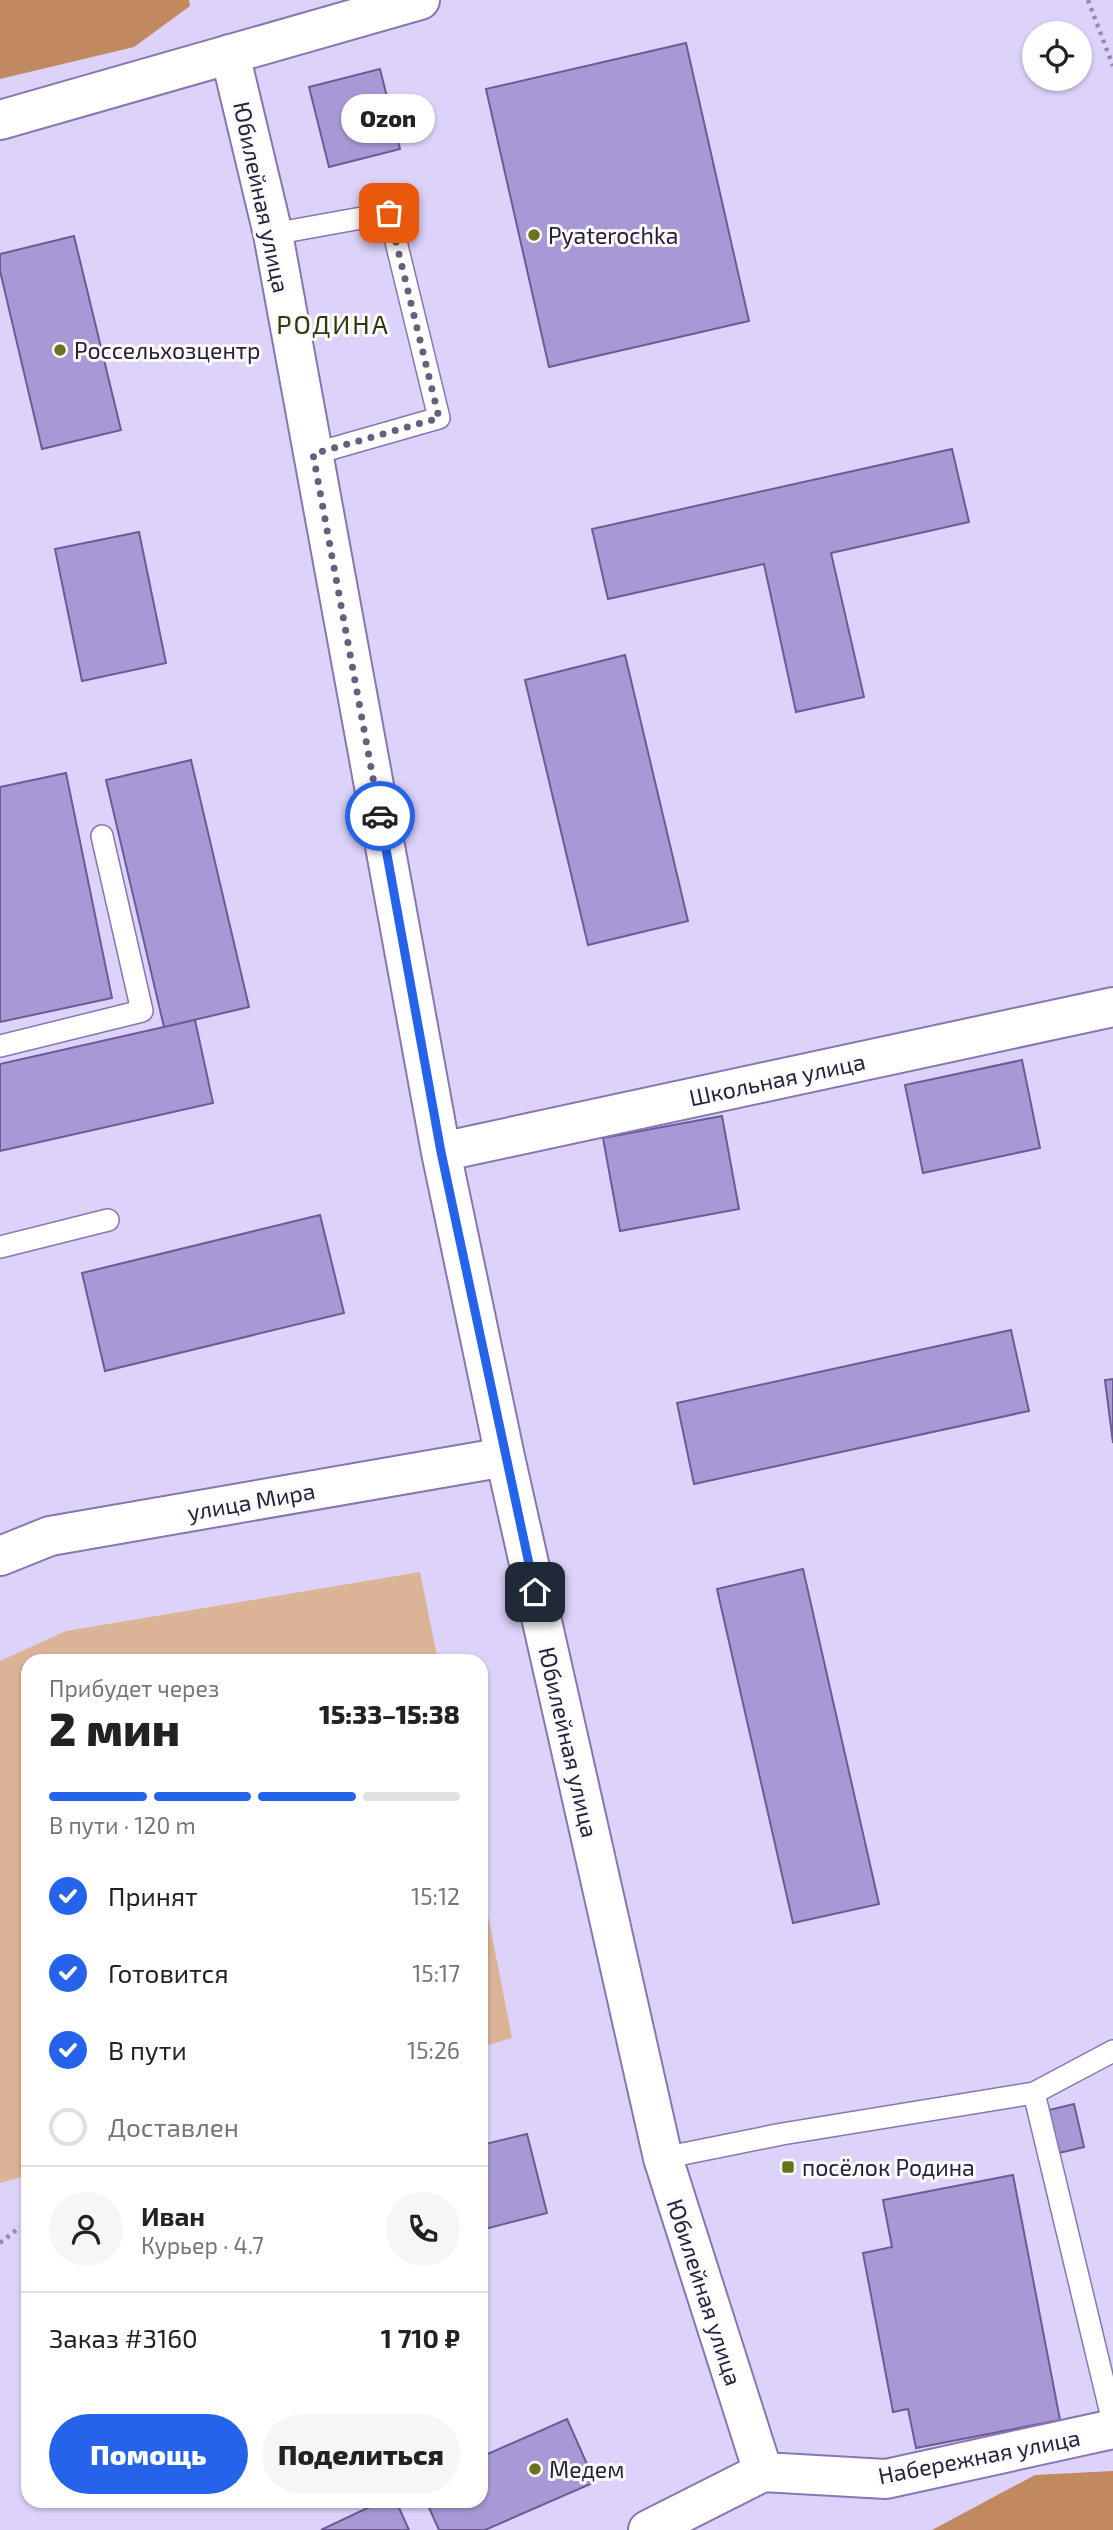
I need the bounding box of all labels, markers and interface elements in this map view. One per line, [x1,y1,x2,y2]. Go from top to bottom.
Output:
map controls [1022,21,1092,91]
button: locate [1022,21,1092,91]
callout: Ozon [342,94,436,143]
street label: Юбилейная улица [227,99,296,295]
text: Ozon [360,104,416,132]
pin [359,183,419,243]
icon: bag [370,194,408,232]
place label: Pyaterochka [548,221,678,249]
marker: Pyaterochka [526,227,542,243]
district label: РОДИНА [276,308,390,339]
place label: Россельхозцентр [74,336,260,364]
marker: Россельхозцентр [52,342,68,358]
courier [345,781,415,851]
icon: car [361,797,399,835]
street label: Школьная улица [686,1047,868,1112]
street label: улица Мира [185,1476,317,1527]
pin [505,1562,565,1622]
icon: home [516,1573,554,1611]
street label: Юбилейная улица [532,1644,605,1840]
text: Прибудет через [49,1674,219,1702]
text: 15:33–15:38 [319,1698,460,1729]
text: 2 мин [49,1700,180,1755]
text: В пути · 120 m [49,1811,196,1839]
icon: check [49,1877,87,1915]
text: Принят [108,1880,198,1911]
text: 15:12 [411,1882,460,1910]
icon: check [49,1954,87,1992]
text: Готовится [108,1957,229,1988]
text: 15:17 [412,1959,460,1987]
icon: check [49,2031,87,2069]
text: В пути [108,2034,187,2065]
text: 15:26 [407,2036,460,2064]
text: Доставлен [108,2111,239,2142]
place label: посёлок Родина [802,2153,975,2181]
marker: посёлок Родина [780,2159,796,2175]
button: person [49,2192,123,2266]
button: phone [386,2192,460,2266]
street label: Юбилейная улица [661,2195,748,2389]
text: Иван [141,2200,205,2231]
text: Курьер · 4.7 [141,2231,264,2259]
text: Заказ #3160 [49,2322,198,2353]
text: 1 710 ₽ [381,2322,460,2353]
button: Помощь [49,2414,248,2494]
button: Поделиться [262,2414,460,2494]
street label: Набережная улица [875,2423,1083,2490]
place label: Медем [549,2455,624,2483]
marker: Медем [527,2461,543,2477]

